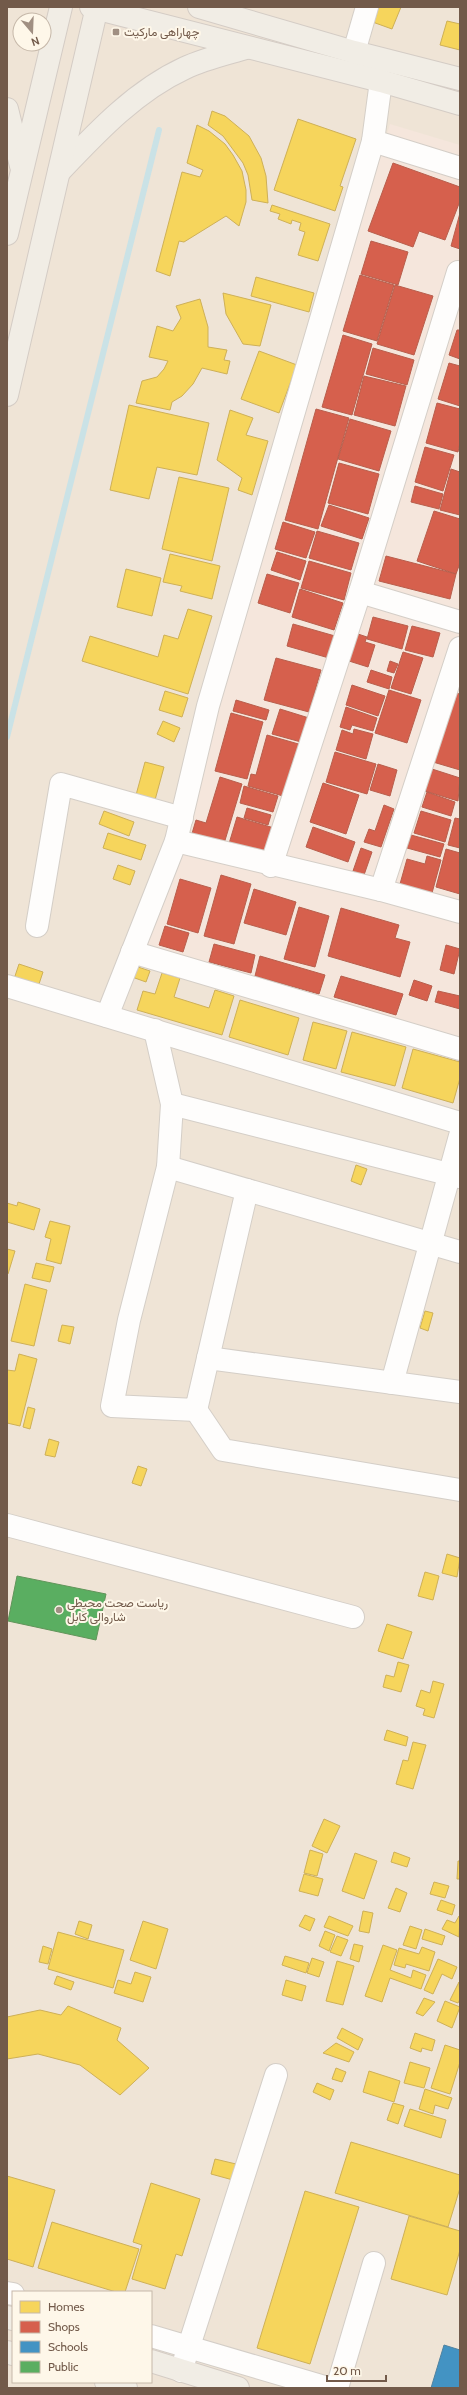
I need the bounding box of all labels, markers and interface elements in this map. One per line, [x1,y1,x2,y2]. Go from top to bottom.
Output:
north arrow [12,12,52,52]
place label: چهاراهی مارکیت [124,24,199,40]
marker: چهاراهی مارکیت [111,27,121,37]
text: N [29,34,41,49]
place label: ریاست صحت محیطی شاروالی کابل [67,1595,168,1625]
marker: ریاست صحت محیطی شاروالی کابل [54,1605,64,1615]
legend [12,2291,152,2383]
text: Homes [48,2299,85,2314]
text: Shops [48,2319,80,2334]
text: Schools [48,2339,88,2354]
scale bar [327,2357,386,2383]
text: Public [48,2359,79,2374]
text: 20 m [333,2363,361,2378]

